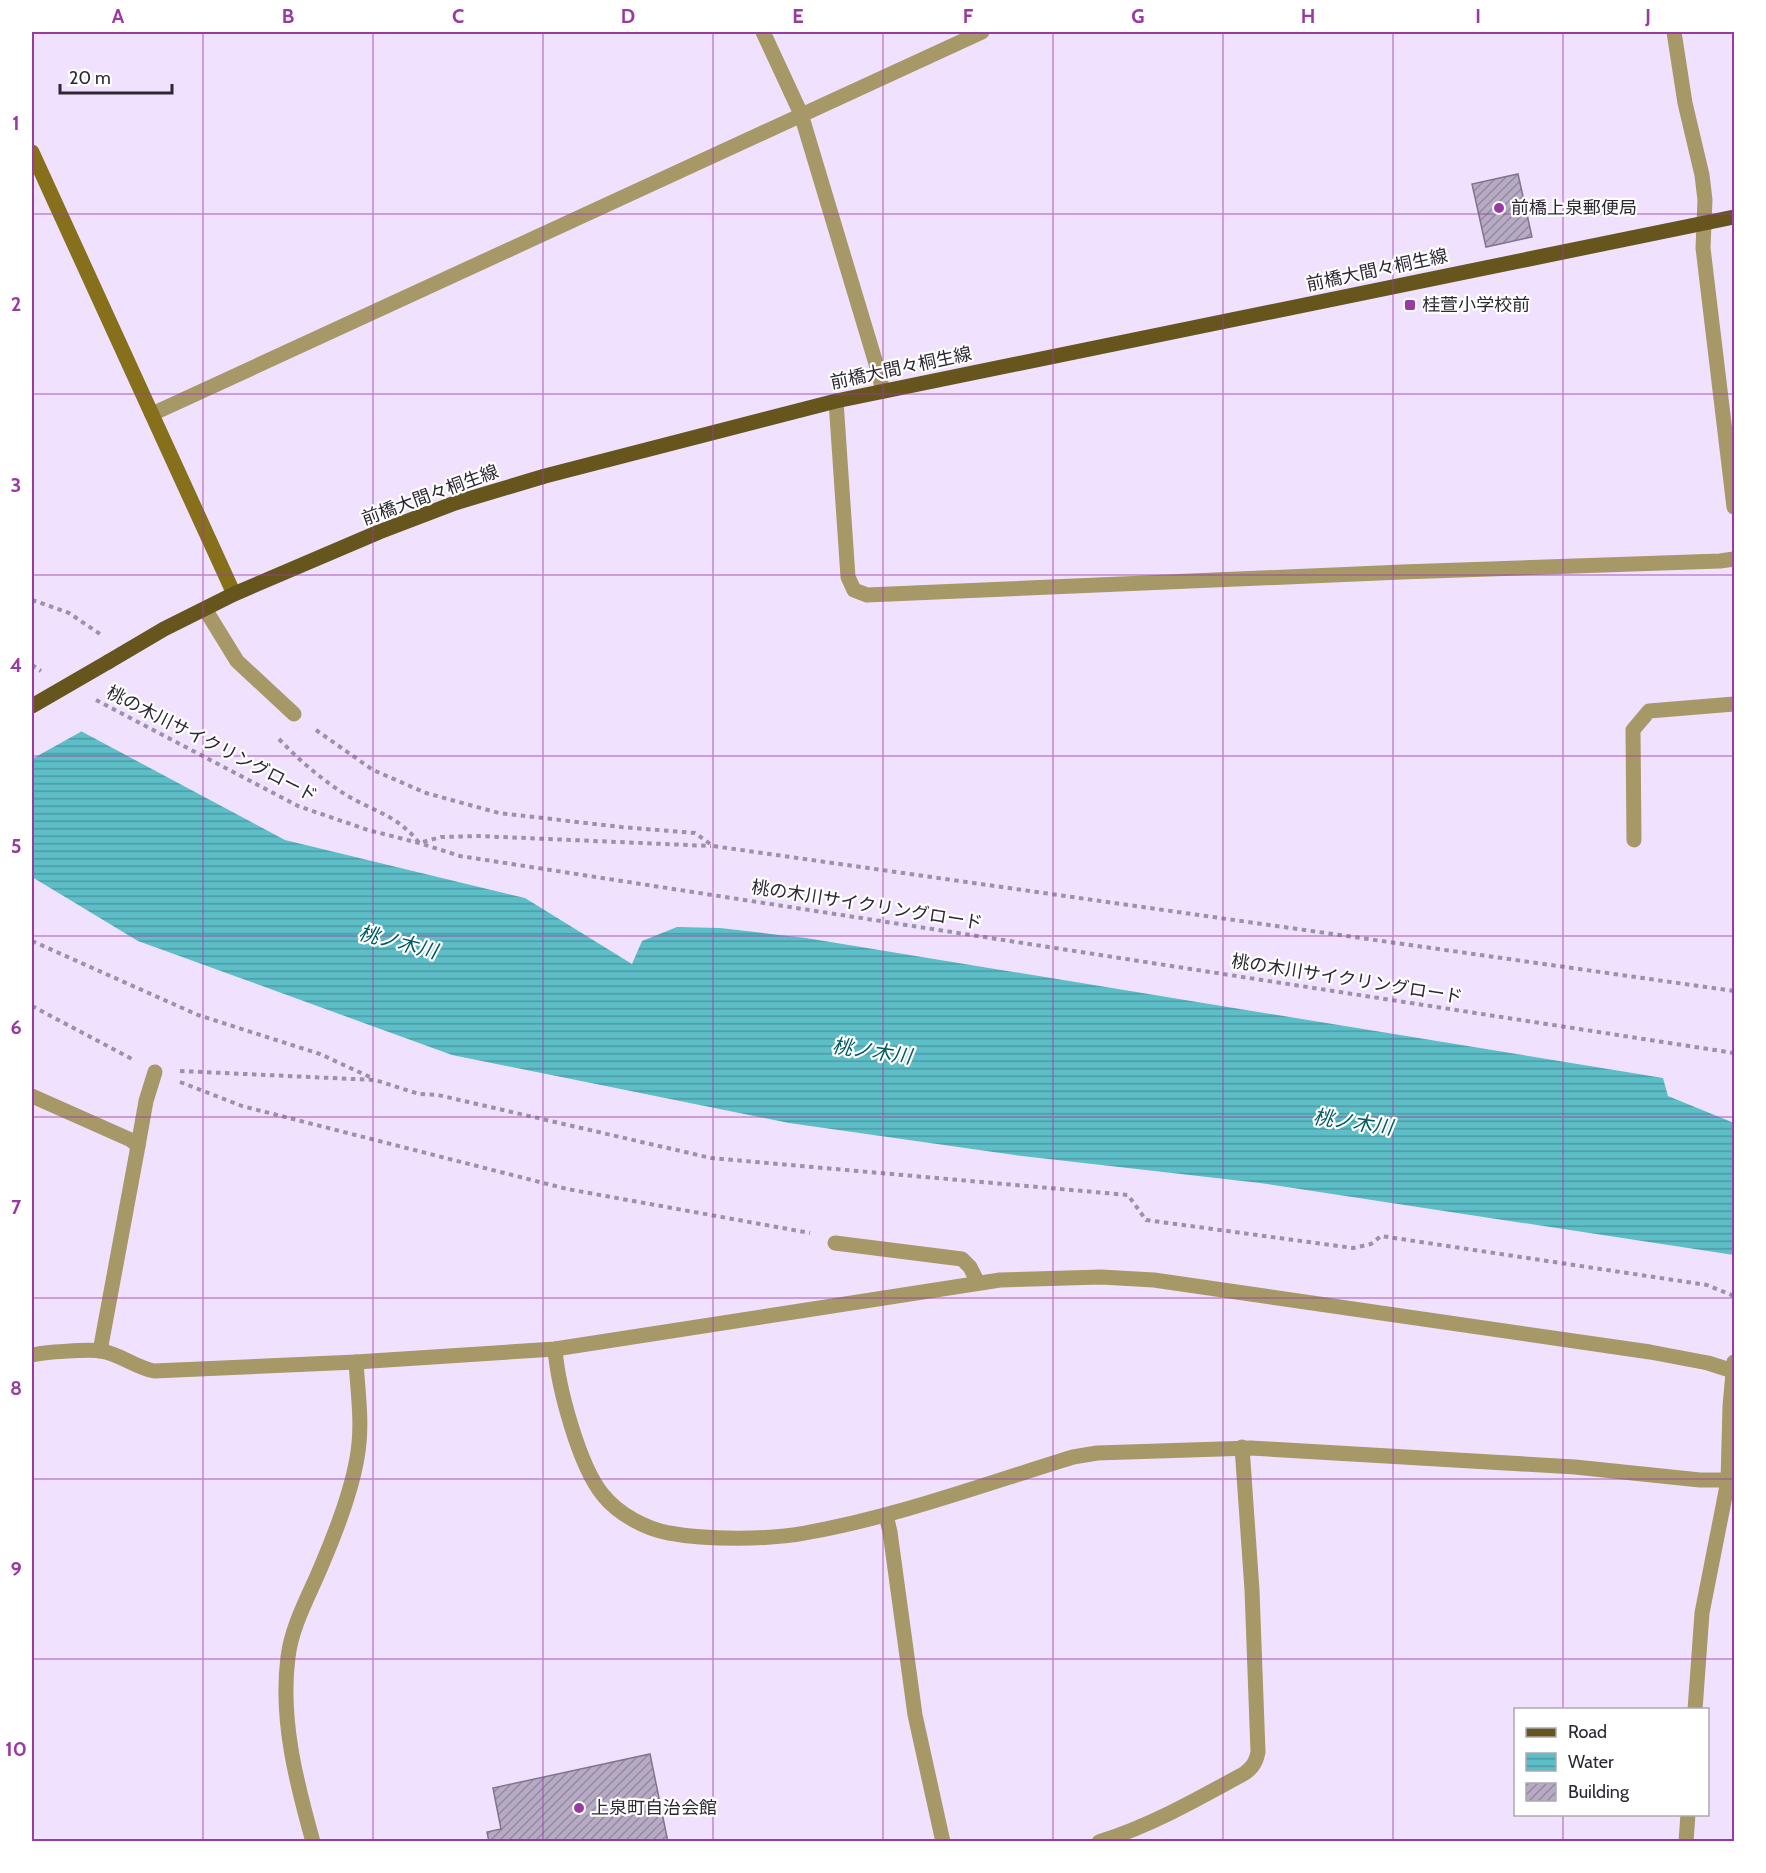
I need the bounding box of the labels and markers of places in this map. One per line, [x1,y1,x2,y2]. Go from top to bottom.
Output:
place label: 前橋上泉郵便局 [1511,197,1637,219]
marker: 前橋上泉郵便局 [1492,201,1506,215]
place label: 桂萱小学校前 [1422,294,1530,316]
marker: 桂萱小学校前 [1403,298,1417,312]
place label: 上泉町自治会館 [591,1797,717,1819]
marker: 上泉町自治会館 [572,1801,586,1815]

